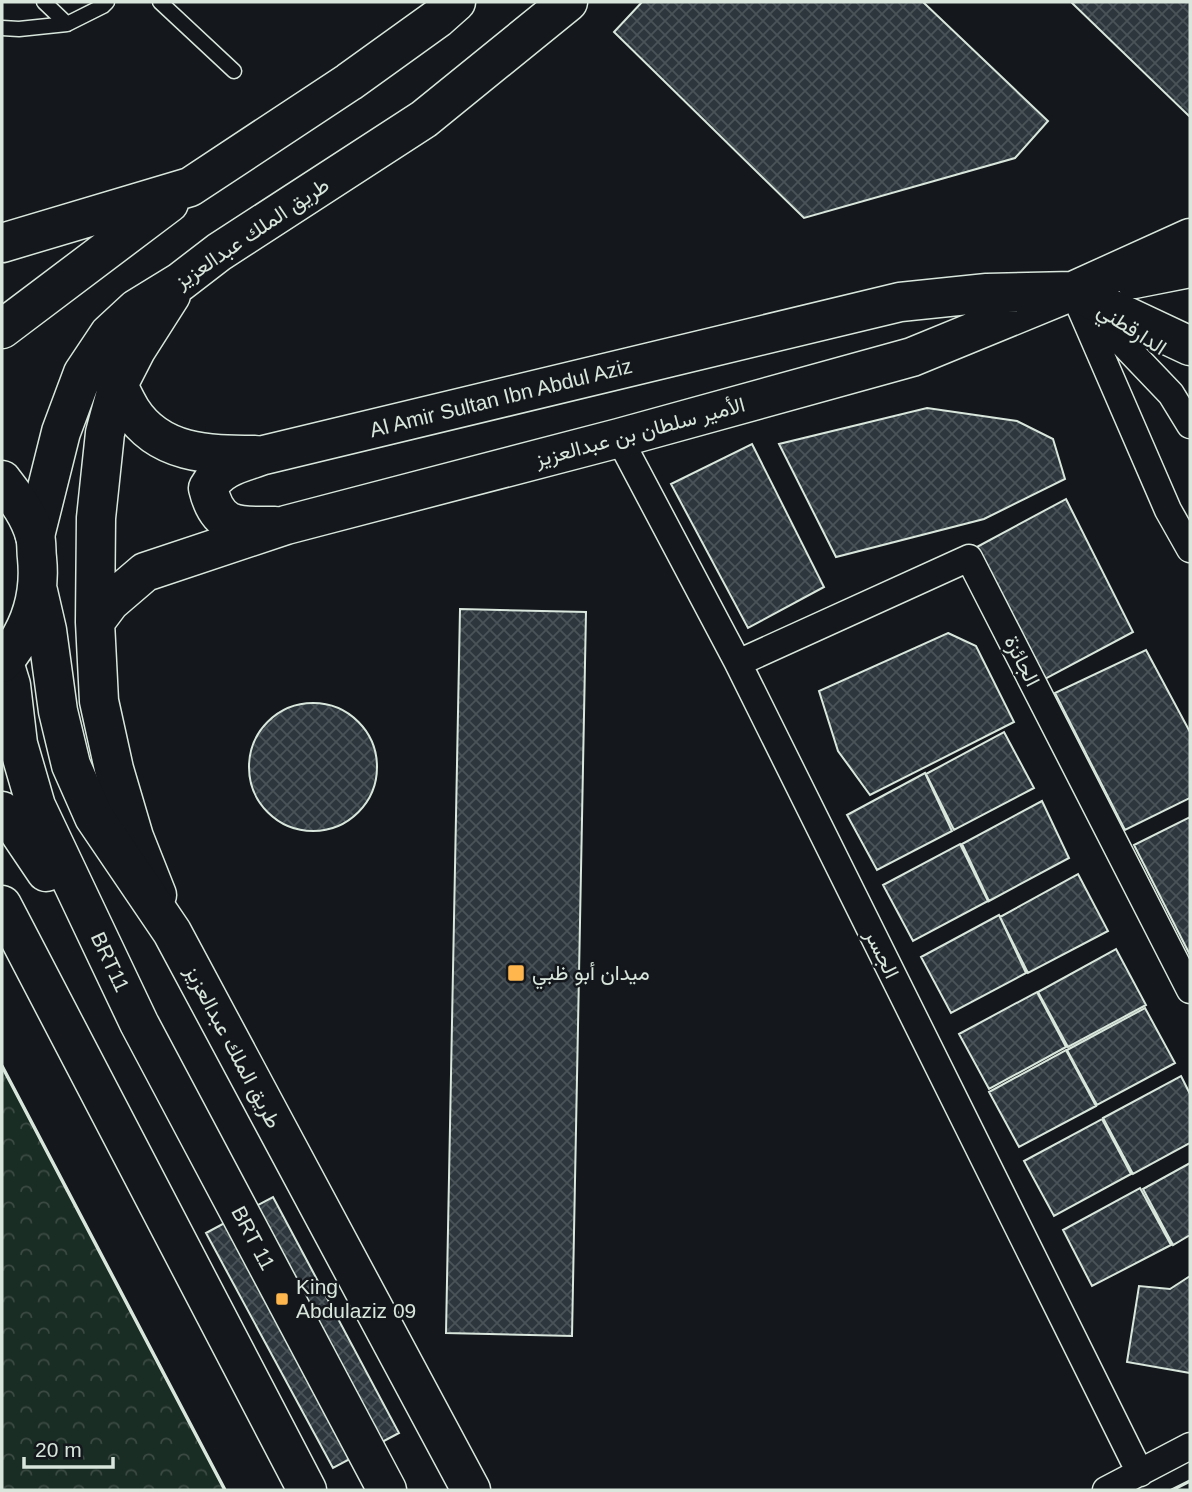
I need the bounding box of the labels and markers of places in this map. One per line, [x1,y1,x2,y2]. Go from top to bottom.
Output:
place label: ميدان أبو ظبي [532,961,650,990]
marker: ميدان أبو ظبي [506,963,526,983]
place label: King Abdulaziz 09 [296,1275,416,1322]
marker: King Abdulaziz 09 [274,1291,290,1307]

